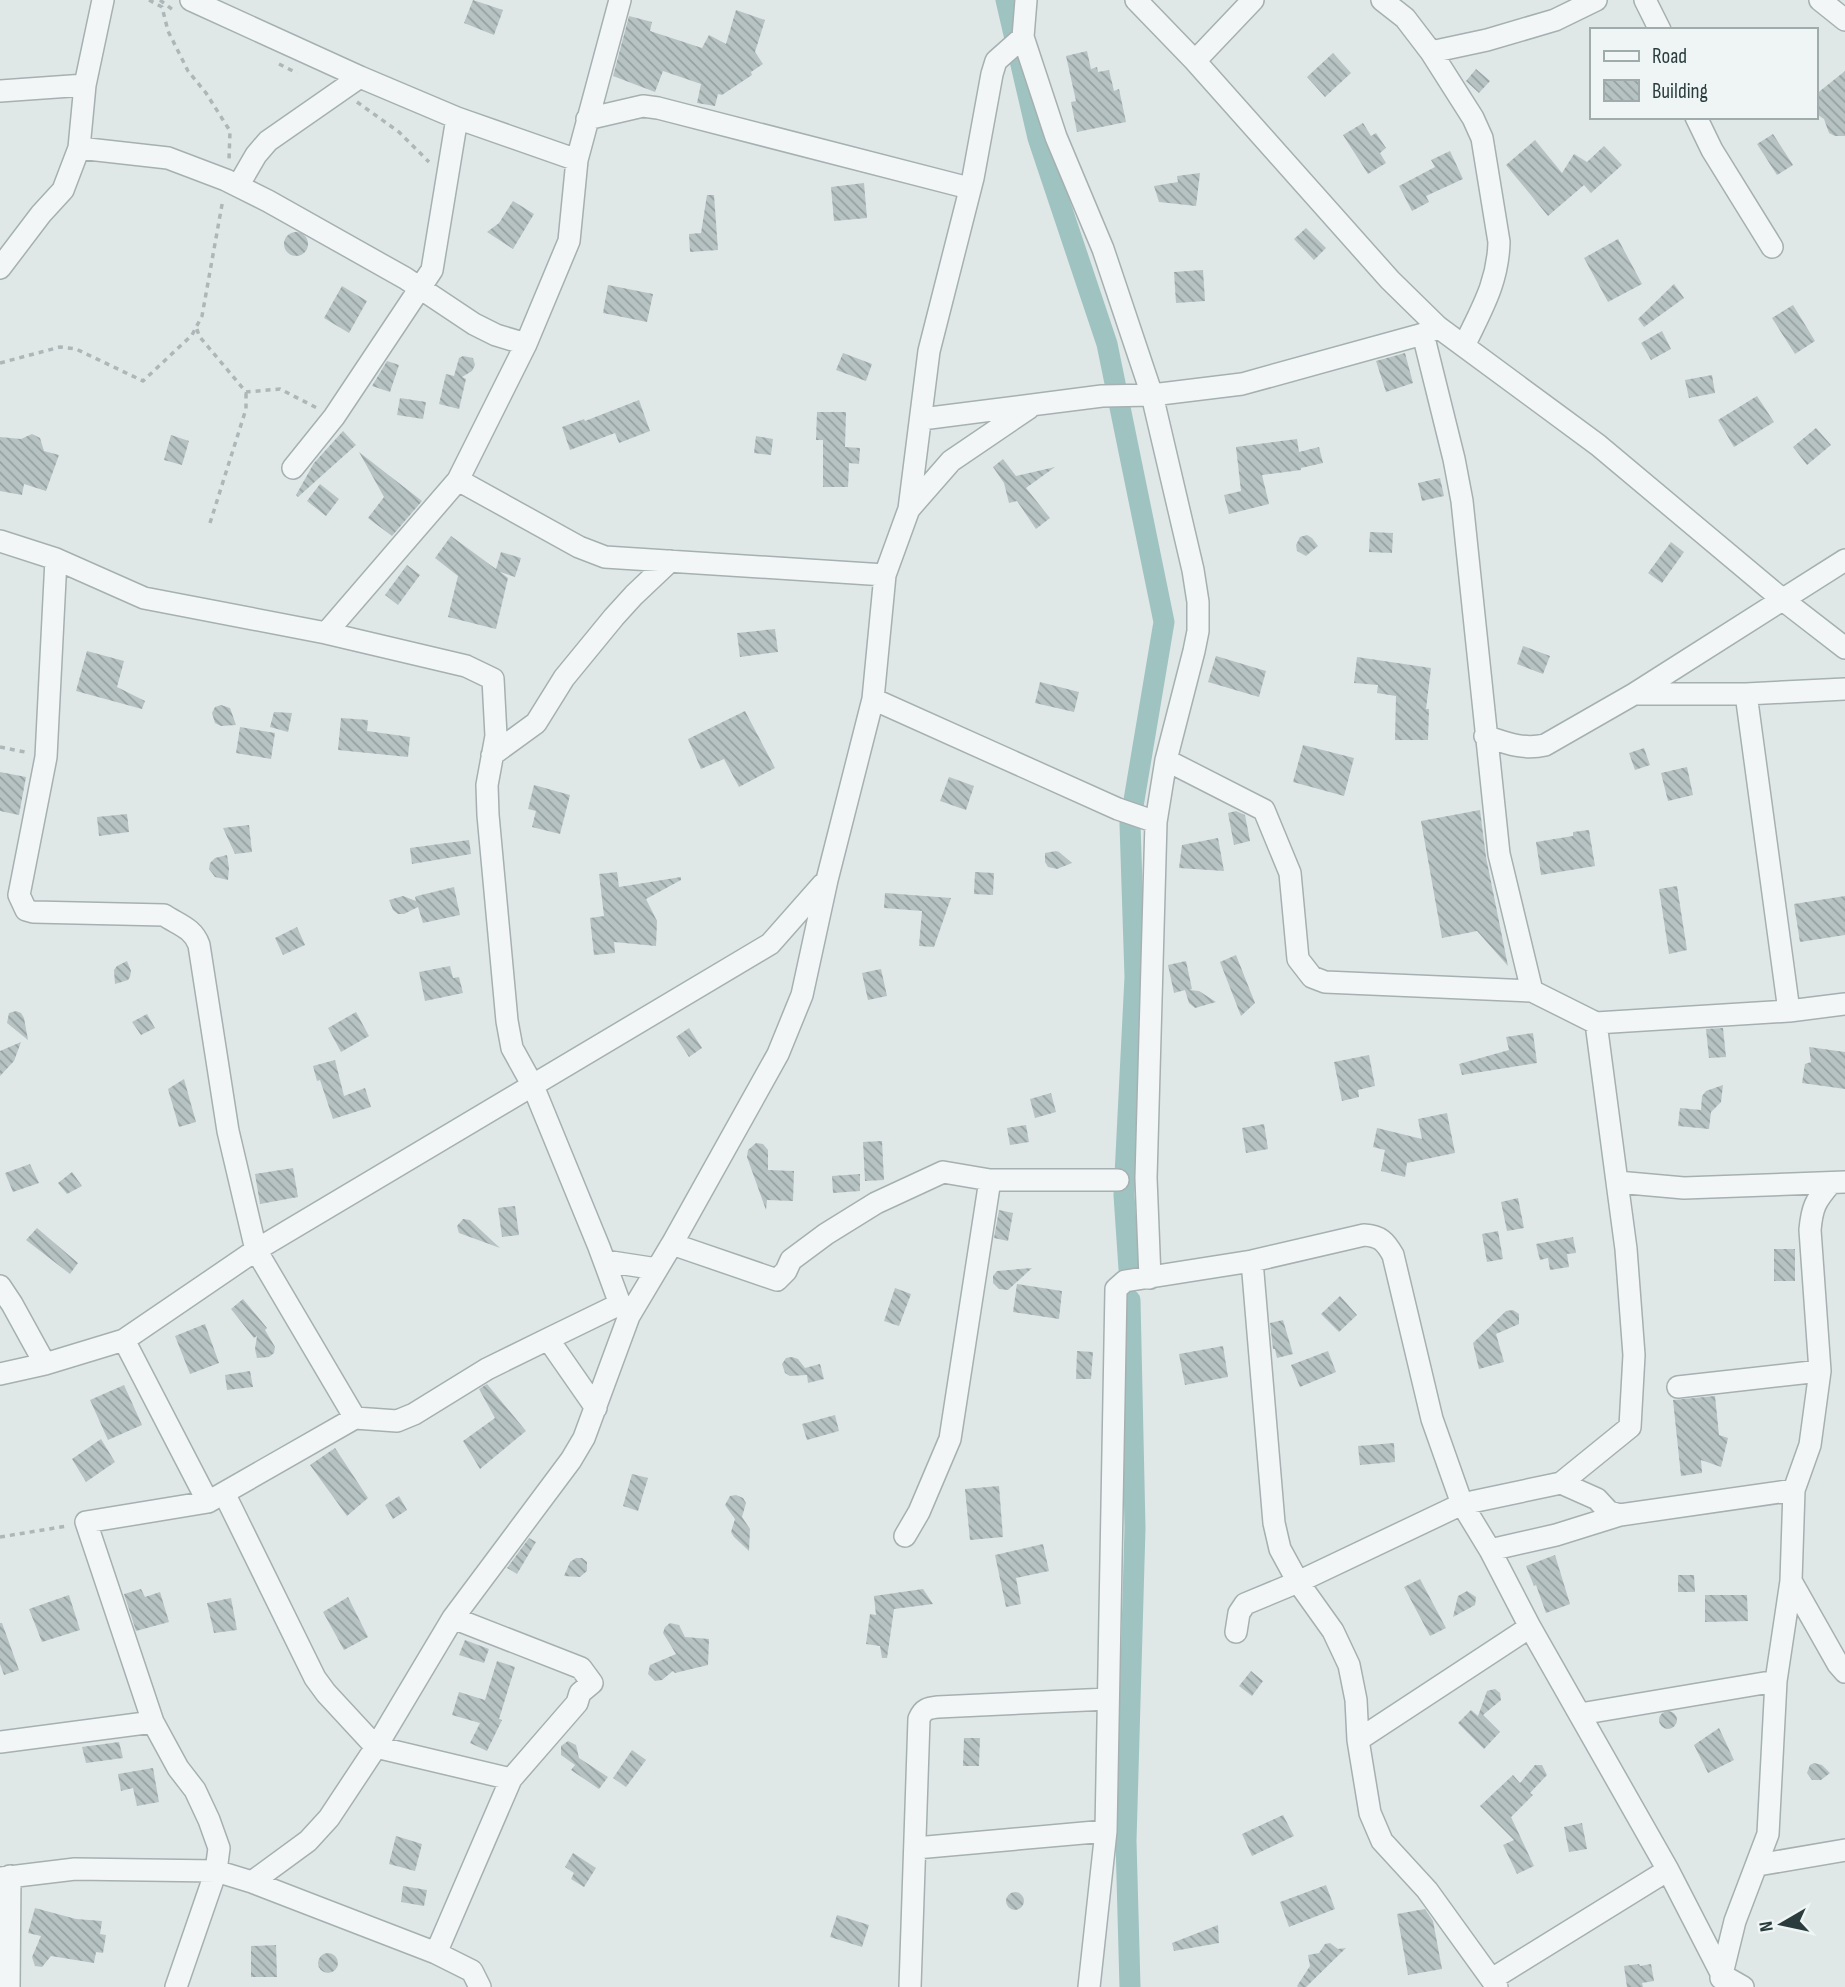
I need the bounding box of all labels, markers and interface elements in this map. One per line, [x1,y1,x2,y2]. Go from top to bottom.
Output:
legend [1590,28,1817,119]
text: Road [1652,44,1687,69]
text: Building [1652,79,1708,104]
north arrow [1747,1889,1817,1959]
text: N [1755,1920,1779,1933]

